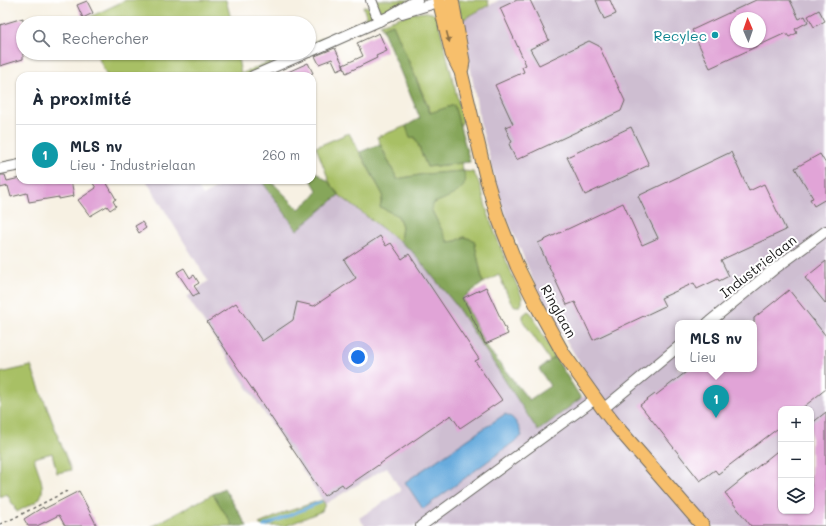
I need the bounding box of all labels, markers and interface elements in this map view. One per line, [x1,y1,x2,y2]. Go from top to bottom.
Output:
north arrow [730,12,766,48]
search box [16,16,316,60]
place label: Recylec [653,26,707,45]
icon: search [30,27,52,49]
text: Rechercher [62,28,149,48]
marker: Recylec [710,30,720,40]
one-way arrow [445,31,451,43]
text: À proximité [32,87,131,109]
text: MLS nv [70,136,122,156]
text: 1 [42,146,48,163]
text: 260 m [262,146,300,163]
text: Lieu · Industrielaan [70,156,195,173]
street label: Industrielaan [716,230,800,302]
street label: Ringlaan [537,281,581,341]
popup [675,320,757,372]
text: MLS nv [690,328,742,348]
your location [348,347,368,367]
text: Lieu [690,348,716,365]
pin: 1 [703,385,729,418]
map controls [778,406,814,514]
button: + [778,406,814,442]
button: − [778,442,814,478]
button: layers [778,478,814,514]

